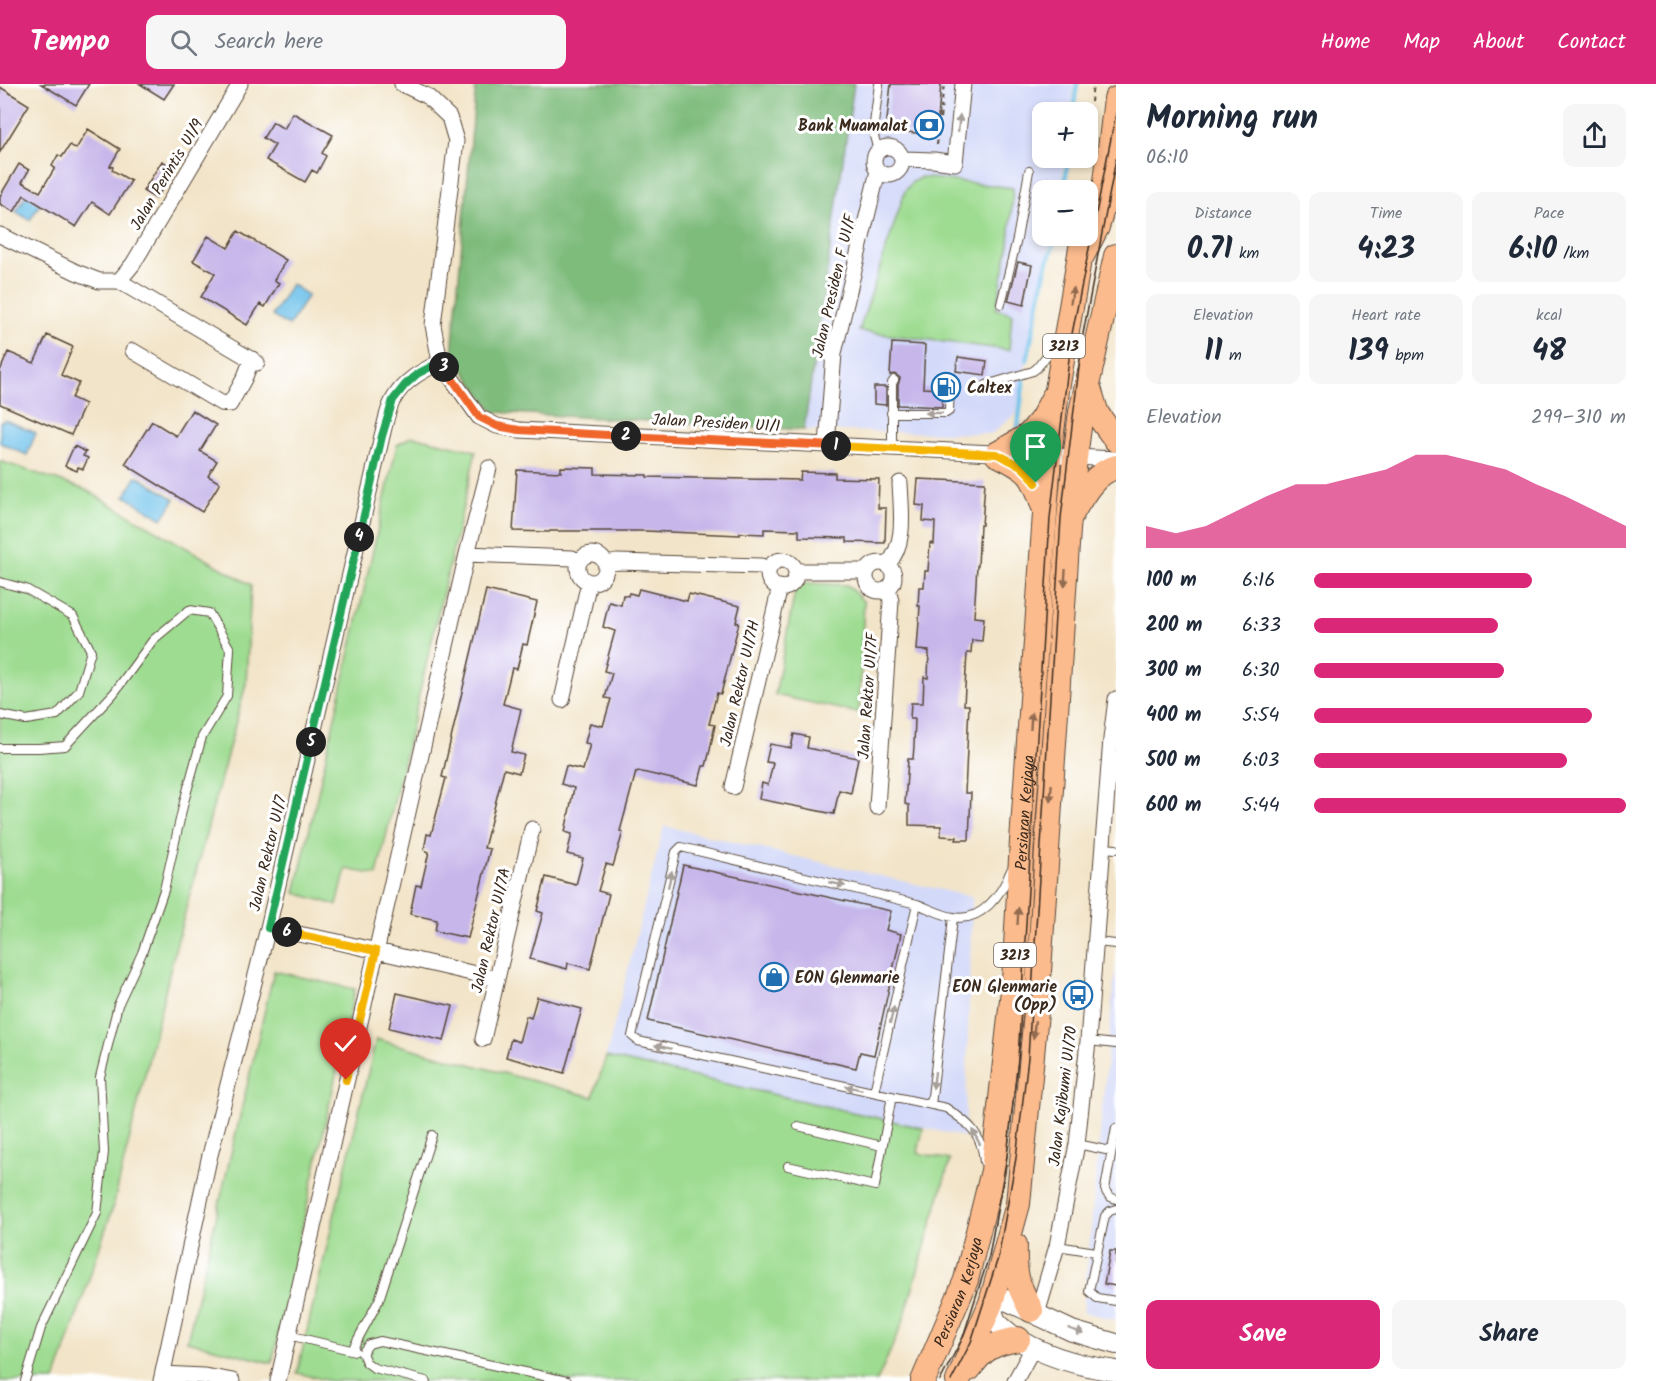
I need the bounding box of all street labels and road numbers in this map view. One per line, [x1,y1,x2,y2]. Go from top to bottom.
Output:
street label: Jalan Perintis U1/9 [124,114,211,235]
street label: Jalan Presiden F U1/F [806,210,864,361]
road number: 3213 [1043,334,1085,358]
street label: Jalan Presiden U1/1 [651,408,781,439]
street label: Jalan Rektor U1/7H [714,618,767,749]
street label: Jalan Rektor U1/7F [852,630,885,760]
street label: Persiaran Kerjaya [1009,754,1042,871]
street label: Jalan Rektor U1/7 [243,792,294,914]
street label: Jalan Rektor U1/7A [465,865,518,995]
road number: 3213 [994,943,1036,967]
street label: Jalan Kajibumi U1/70 [1042,1025,1084,1168]
street label: Persiaran Kerjaya [928,1235,990,1351]

